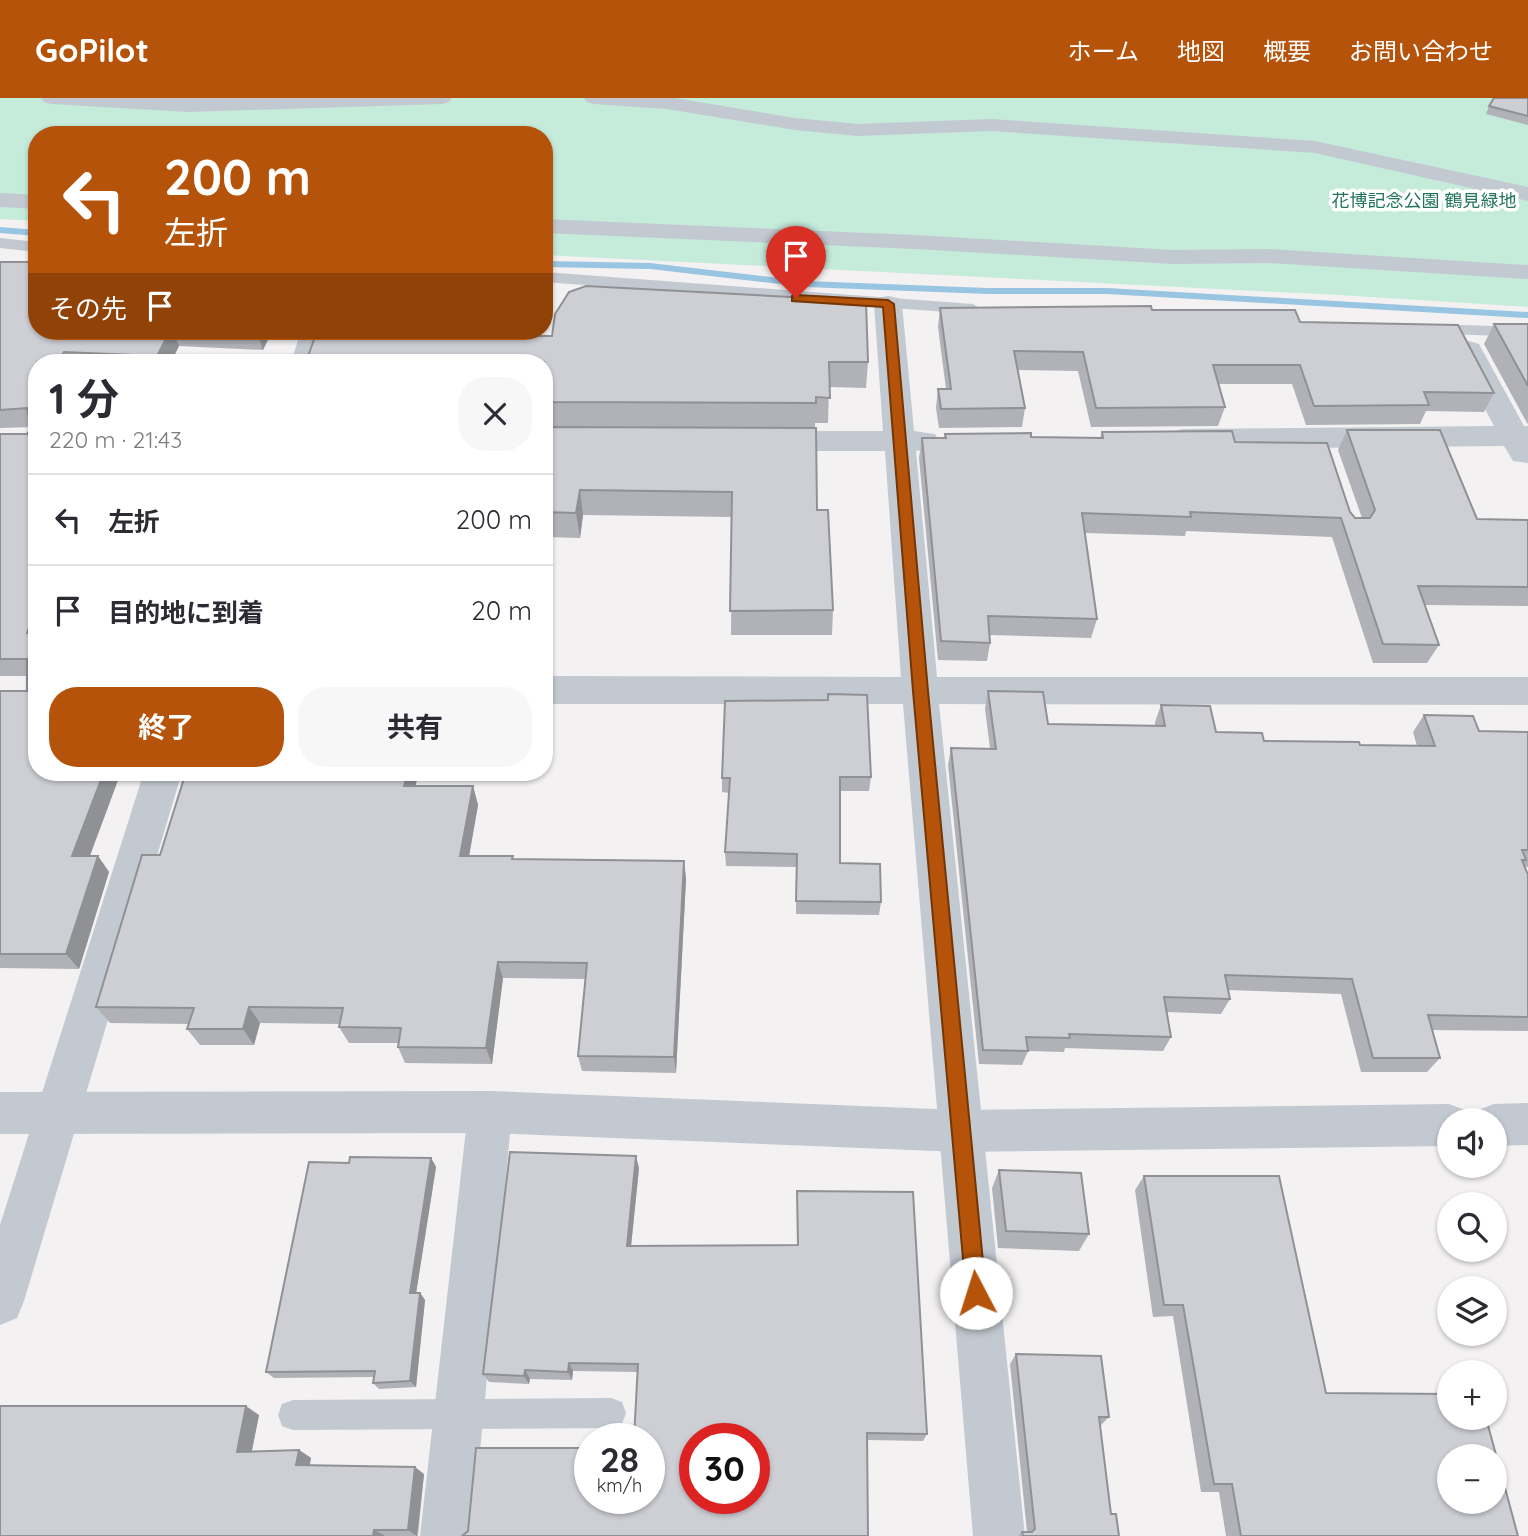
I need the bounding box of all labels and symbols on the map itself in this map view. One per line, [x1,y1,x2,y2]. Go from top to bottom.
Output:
park label: 花博記念公園 鶴見緑地 [1332,189,1516,212]
pin [766,226,826,298]
position arrow [939,1256,1013,1330]
speed limit sign: 30 [679,1423,770,1514]

